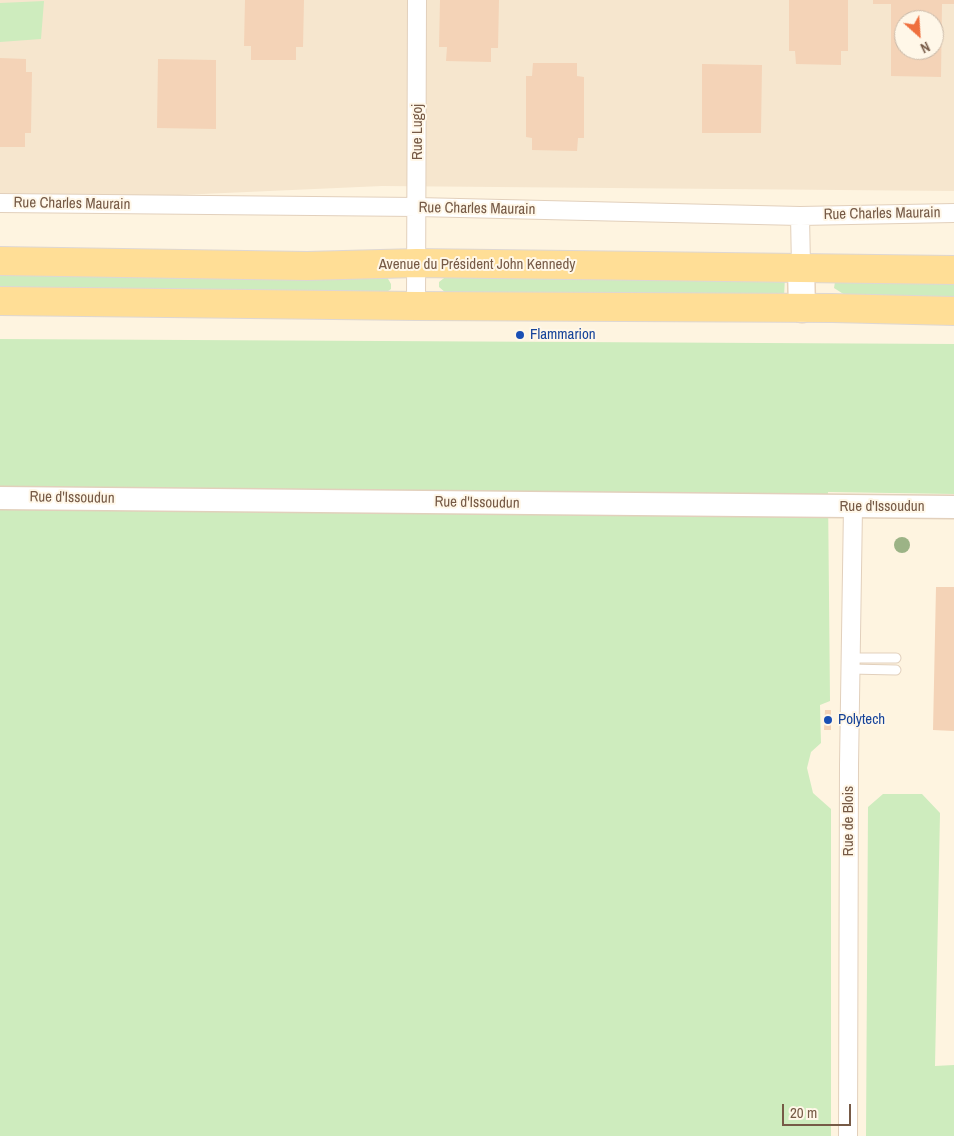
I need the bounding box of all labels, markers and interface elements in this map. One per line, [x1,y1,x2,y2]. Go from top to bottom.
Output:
north arrow [894,10,944,60]
text: N [917,38,933,57]
street label: Rue Lugoj [409,104,427,160]
street label: Rue Charles Maurain [13,194,131,214]
street label: Rue Charles Maurain [418,199,536,219]
street label: Rue Charles Maurain [823,204,941,224]
street label: Avenue du Président John Kennedy [379,256,575,274]
place label: Flammarion [530,326,596,344]
marker: Flammarion [514,329,526,341]
street label: Rue d'Issoudun [29,488,115,508]
street label: Rue d'Issoudun [434,493,520,513]
street label: Rue d'Issoudun [839,498,925,516]
place label: Polytech [838,711,885,729]
marker: Polytech [822,714,834,726]
street label: Rue de Blois [840,786,858,856]
scale bar [784,1094,853,1126]
text: 20 m [790,1102,817,1123]

